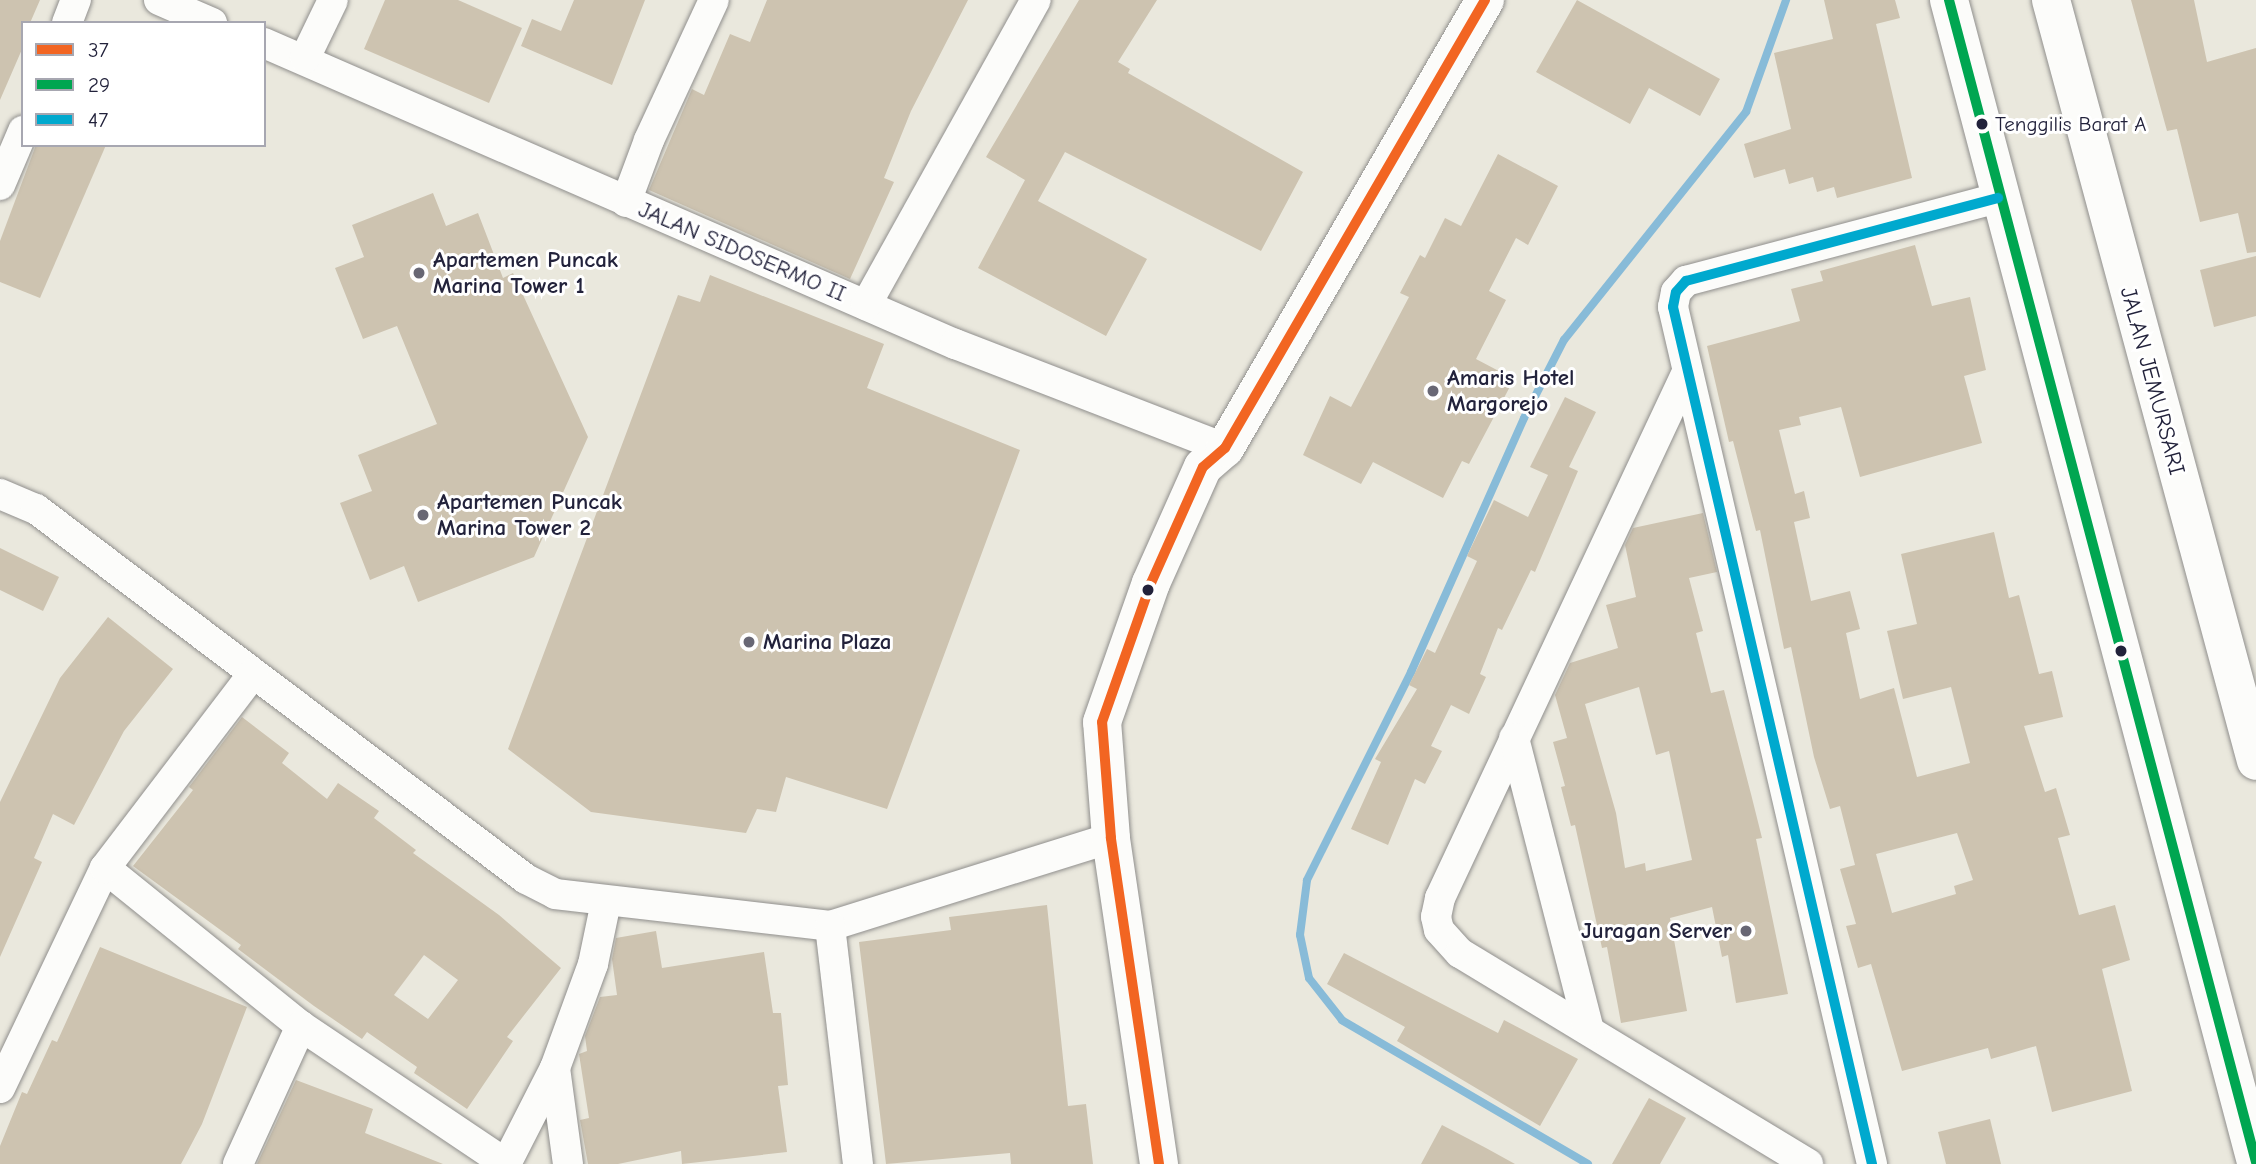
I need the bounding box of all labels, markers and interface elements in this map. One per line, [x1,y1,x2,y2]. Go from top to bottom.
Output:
legend [21,21,266,147]
text: 37 [88,38,109,62]
text: 29 [88,73,110,97]
text: 47 [88,108,108,132]
place label: Tenggilis Barat A [1995,111,2146,137]
marker: Tenggilis Barat A [1975,117,1989,131]
street label: JALAN SIDOSERMO II [634,196,850,308]
place label: Apartemen Puncak Marina Tower 1 [433,246,618,300]
marker: Apartemen Puncak Marina Tower 1 [411,265,427,281]
street label: JALAN JEMURSARI [2114,284,2190,478]
place label: Amaris Hotel Margorejo [1447,364,1574,418]
marker: Amaris Hotel Margorejo [1425,383,1441,399]
place label: Apartemen Puncak Marina Tower 2 [437,488,622,542]
marker: Apartemen Puncak Marina Tower 2 [415,507,431,523]
unlabelled marker [1141,583,1155,597]
place label: Marina Plaza [763,628,891,656]
marker: Marina Plaza [741,634,757,650]
unlabelled marker [2114,644,2128,658]
place label: Juragan Server [1581,917,1732,945]
marker: Juragan Server [1738,923,1754,939]

